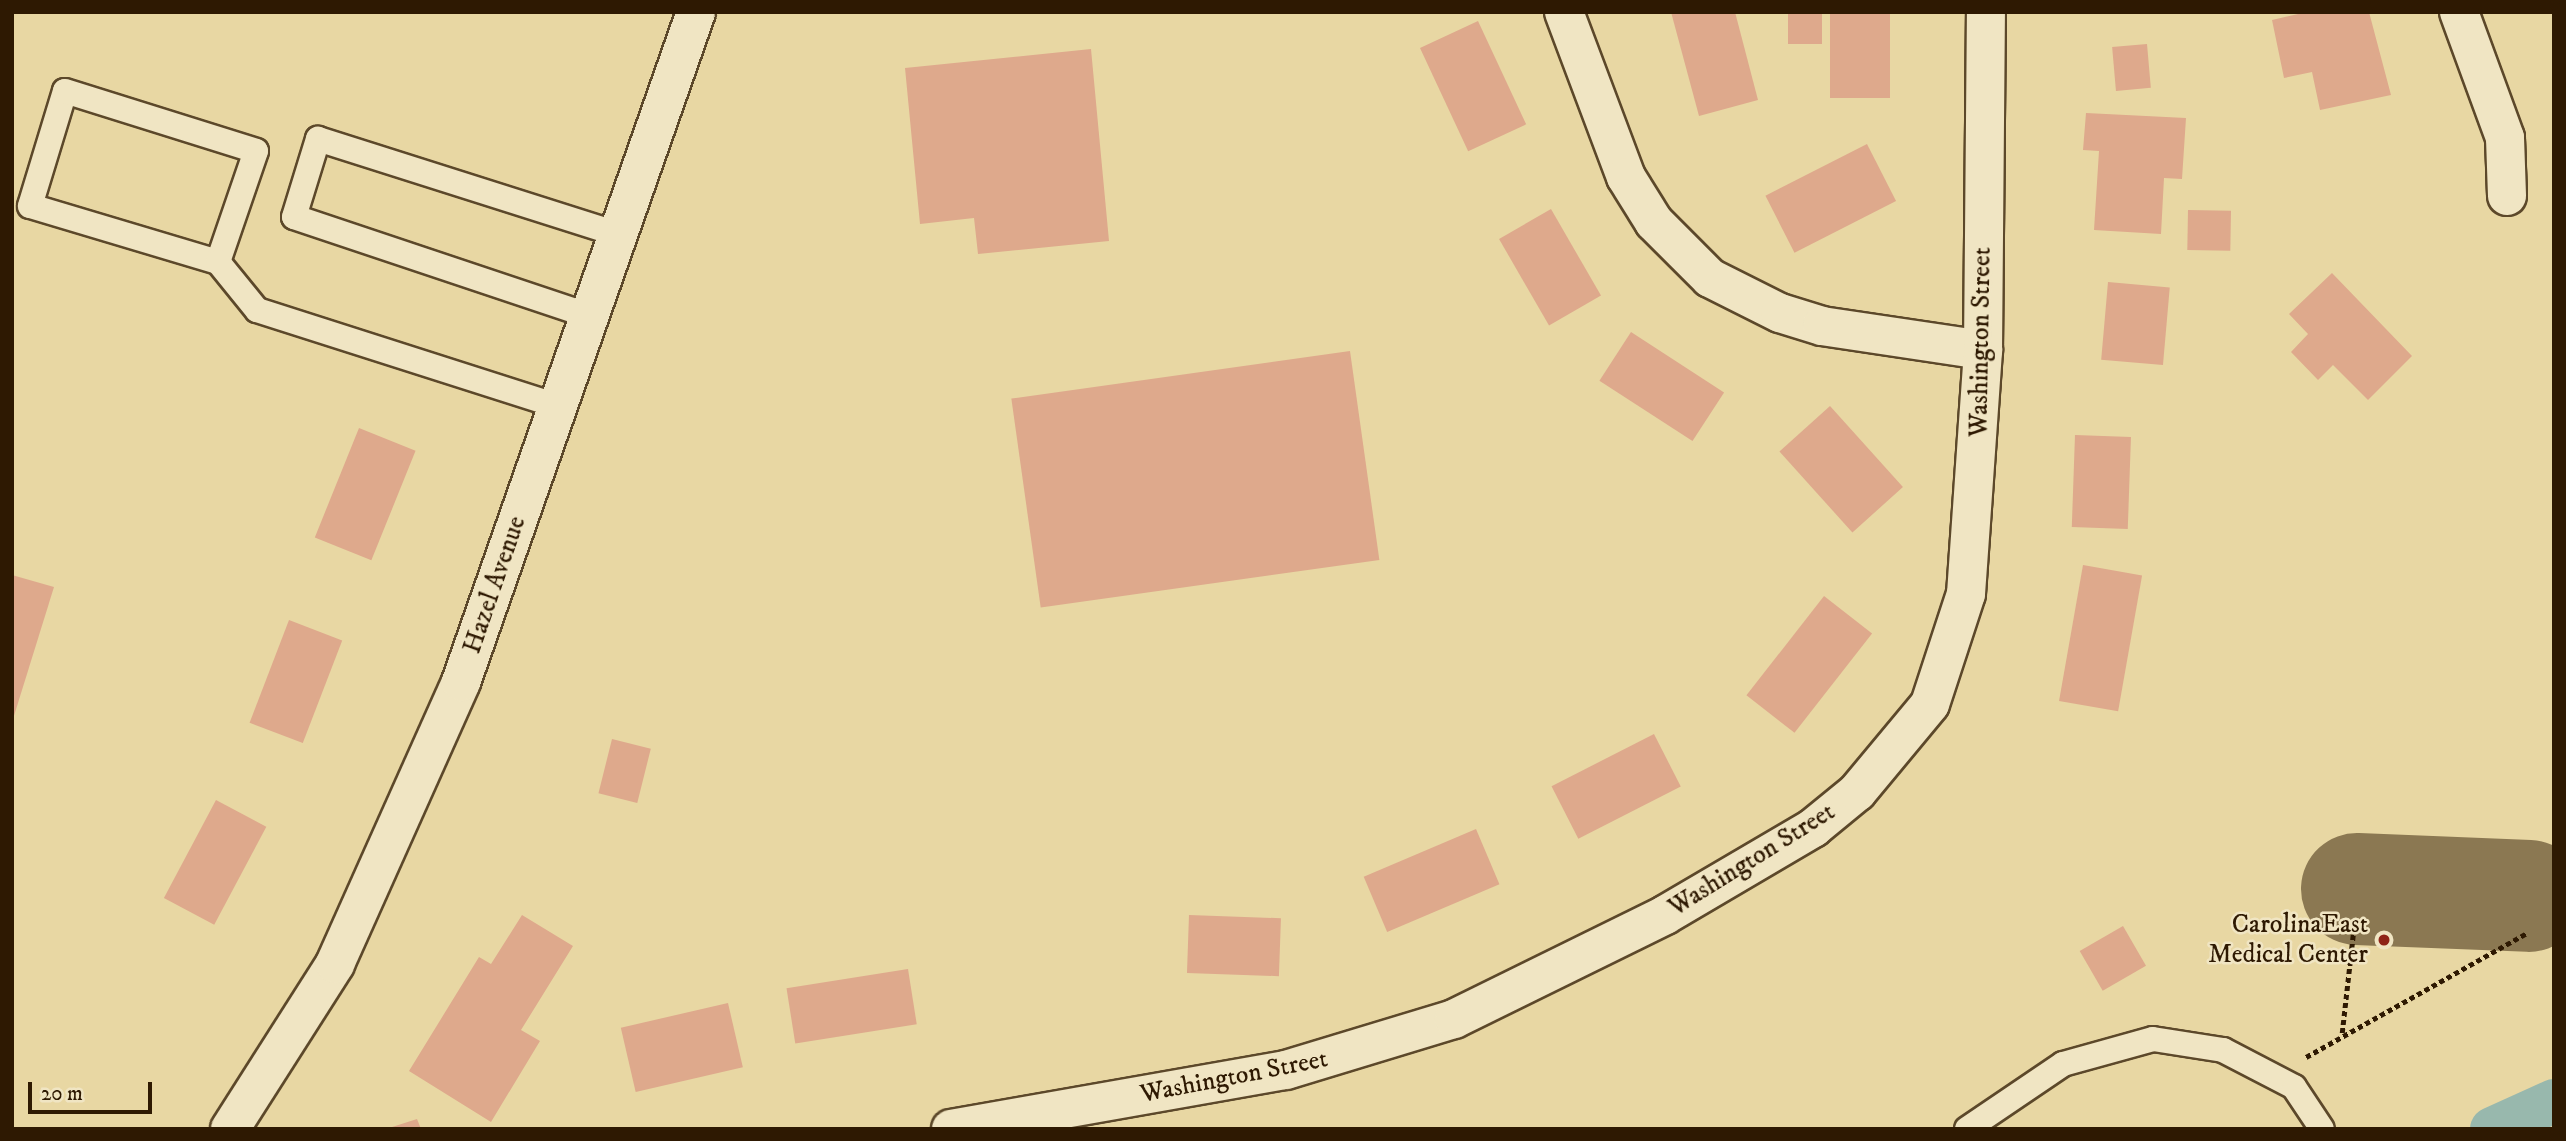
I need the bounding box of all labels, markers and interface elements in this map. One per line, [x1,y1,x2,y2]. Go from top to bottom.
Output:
street label: Washington Street [1964,247,1998,437]
street label: Hazel Avenue [457,512,533,658]
street label: Washington Street [1663,796,1841,924]
place label: CarolinaEast Medical Center [2208,909,2368,970]
marker: CarolinaEast Medical Center [2374,930,2394,950]
street label: Washington Street [1138,1044,1330,1110]
scale bar [32,1068,156,1112]
text: 20 m [41,1081,83,1107]

